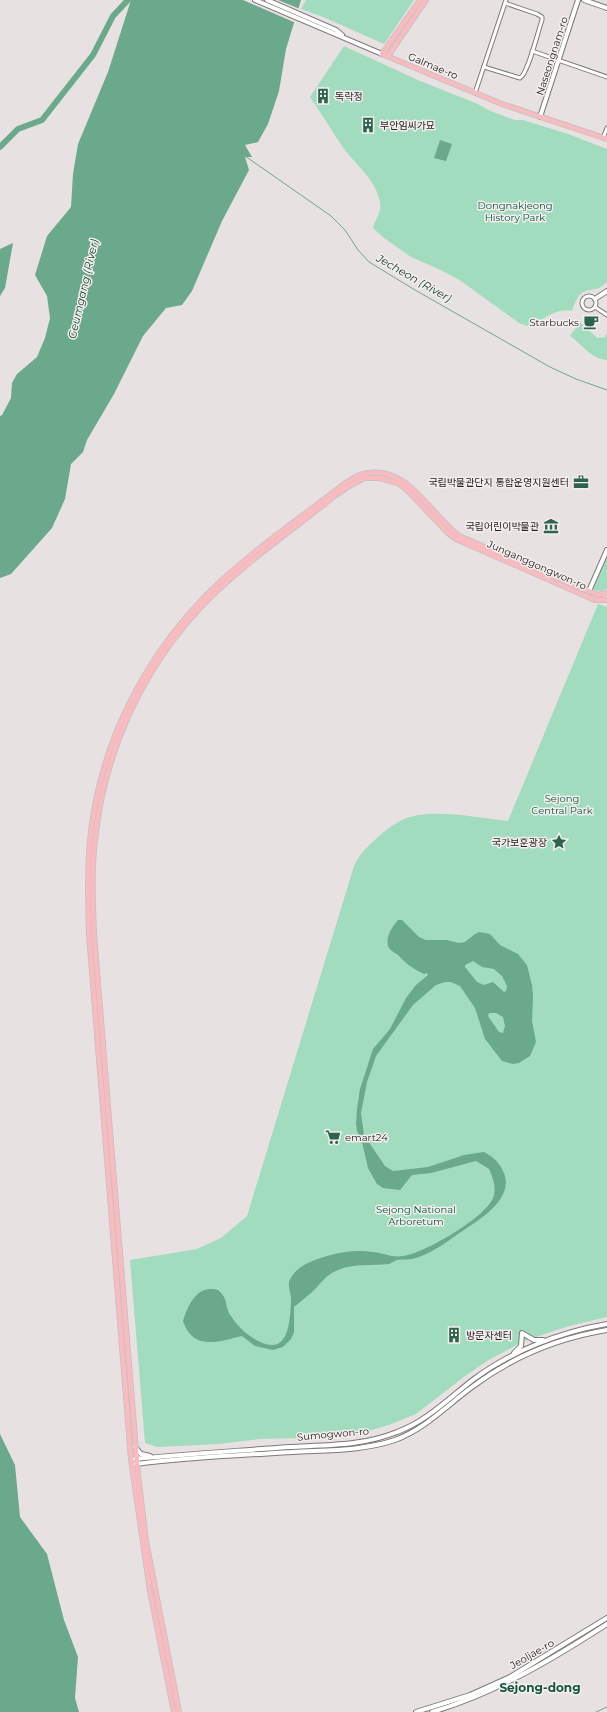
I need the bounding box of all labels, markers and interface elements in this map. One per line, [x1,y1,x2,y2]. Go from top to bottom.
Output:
street label: Naseongnam-ro [533,15,571,97]
street label: Galmae-ro [406,50,460,82]
building icon: 독락정 [314,87,332,105]
place label: 독락정 [335,90,363,103]
building icon: 부안임씨가묘 [359,116,377,134]
place label: 부안임씨가묘 [380,119,435,132]
park label: Dongnakjeong History Park [477,199,553,224]
water label: Geumgang (River) [65,237,101,340]
water label: Jecheon (River) [373,250,454,305]
cafe icon: Starbucks [582,313,600,331]
place label: Starbucks [529,316,579,329]
office icon: 국립박물관단지 통합운영지원센터 [572,473,590,491]
place label: 국립박물관단지 통합운영지원센터 [428,476,569,489]
museum icon: 국립어린이박물관 [542,517,560,535]
place label: 국립어린이박물관 [465,520,540,533]
street label: Junganggongwon-ro [484,537,589,593]
park label: Sejong Central Park [531,792,593,817]
place icon: 국가보훈광장 [550,833,568,851]
place label: 국가보훈광장 [492,836,547,849]
supermarket icon: emart24 [324,1128,342,1146]
place label: emart24 [345,1131,388,1144]
park label: Sejong National Arboretum [376,1203,456,1228]
building icon: 방문자센터 [445,1326,463,1344]
place label: 방문자센터 [466,1329,512,1342]
street label: Sumogwon-ro [296,1424,370,1444]
street label: Jeoljae-ro [507,1636,556,1672]
district label: Sejong-dong [499,1680,581,1695]

